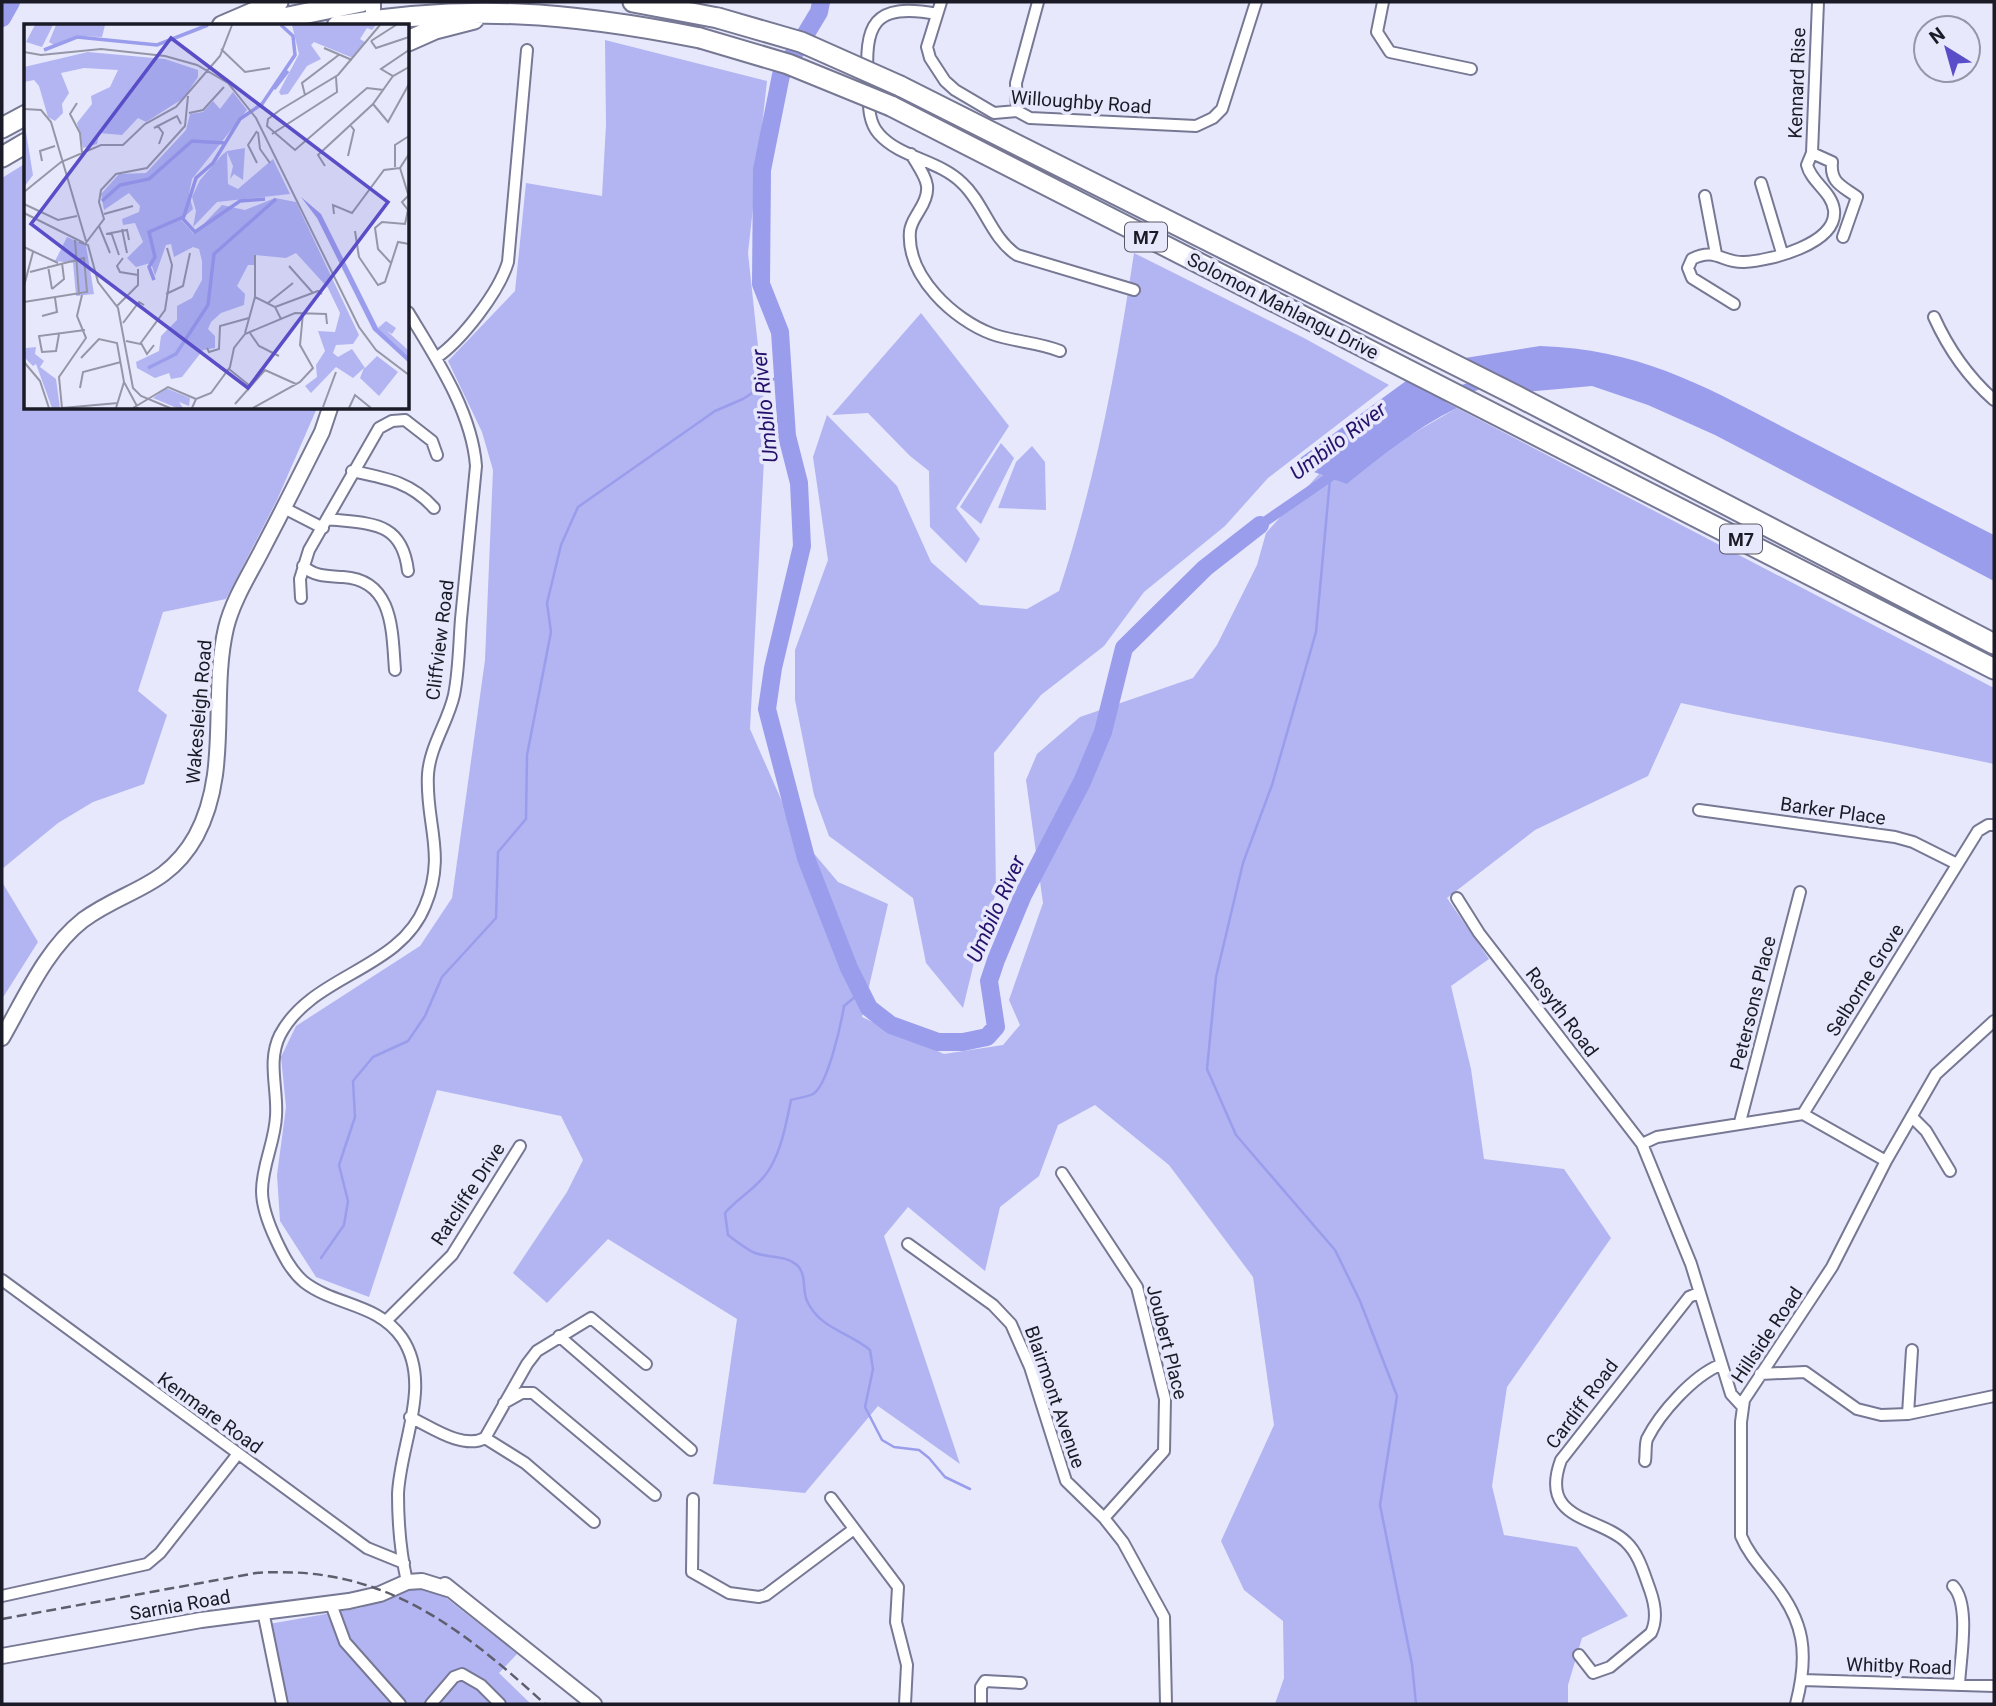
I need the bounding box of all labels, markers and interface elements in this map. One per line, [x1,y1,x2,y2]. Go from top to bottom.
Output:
north arrow [1912,14,1982,84]
text: N [1925,23,1949,49]
inset map [24,24,410,410]
street label: Kennard Rise [1784,27,1810,139]
street label: Willoughby Road [1010,86,1152,118]
road number: M7 [1125,222,1167,251]
street label: Solomon Mahlangu Drive [1183,248,1383,364]
water label: Umbilo River [747,347,783,464]
water label: Umbilo River [1285,396,1392,485]
road number: M7 [1720,524,1762,554]
street label: Cliffview Road [421,578,459,702]
street label: Wakesleigh Road [181,639,217,785]
street label: Barker Place [1779,792,1887,830]
water label: Umbilo River [962,851,1031,966]
street label: Selborne Grove [1821,920,1909,1040]
street label: Petersons Place [1725,934,1781,1072]
street label: Rosyth Road [1521,963,1603,1061]
street label: Ratcliffe Drive [426,1138,510,1250]
street label: Joubert Place [1142,1282,1192,1402]
street label: Hillside Road [1726,1283,1808,1387]
street label: Blairmont Avenue [1020,1323,1090,1471]
street label: Cardiff Road [1541,1355,1623,1453]
street label: Kenmare Road [153,1367,267,1459]
street label: Sarnia Road [128,1585,232,1625]
street label: Whitby Road [1846,1653,1952,1679]

